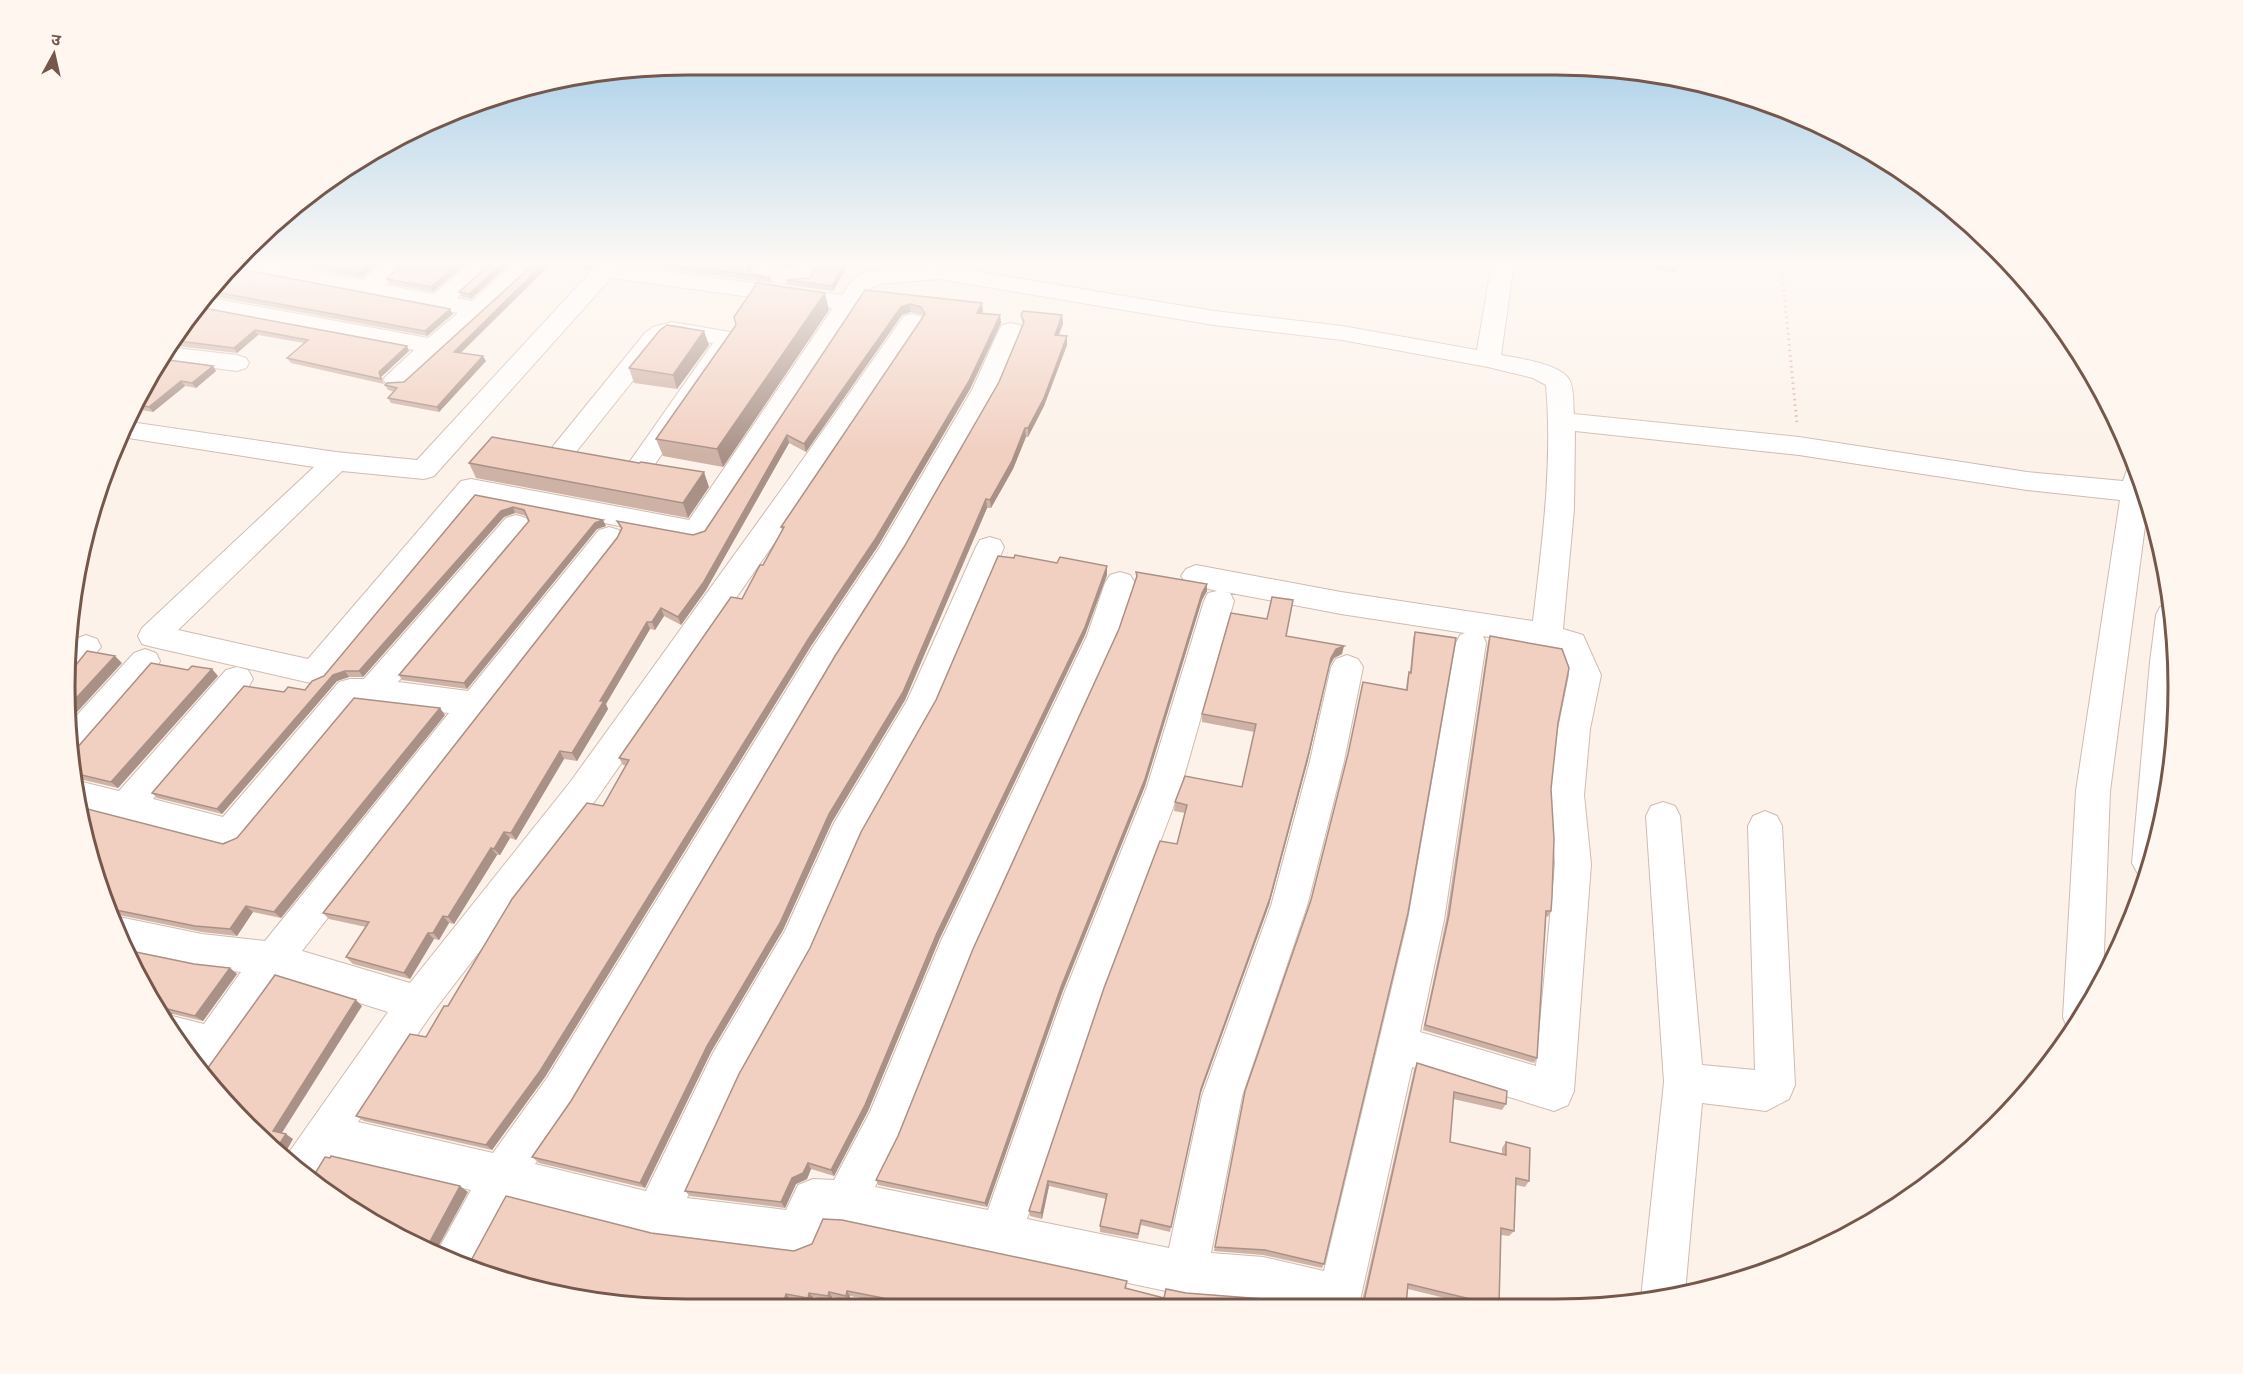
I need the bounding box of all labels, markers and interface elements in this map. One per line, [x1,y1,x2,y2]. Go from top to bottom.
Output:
north arrow [24,24,84,84]
text: उ [50,29,63,51]

